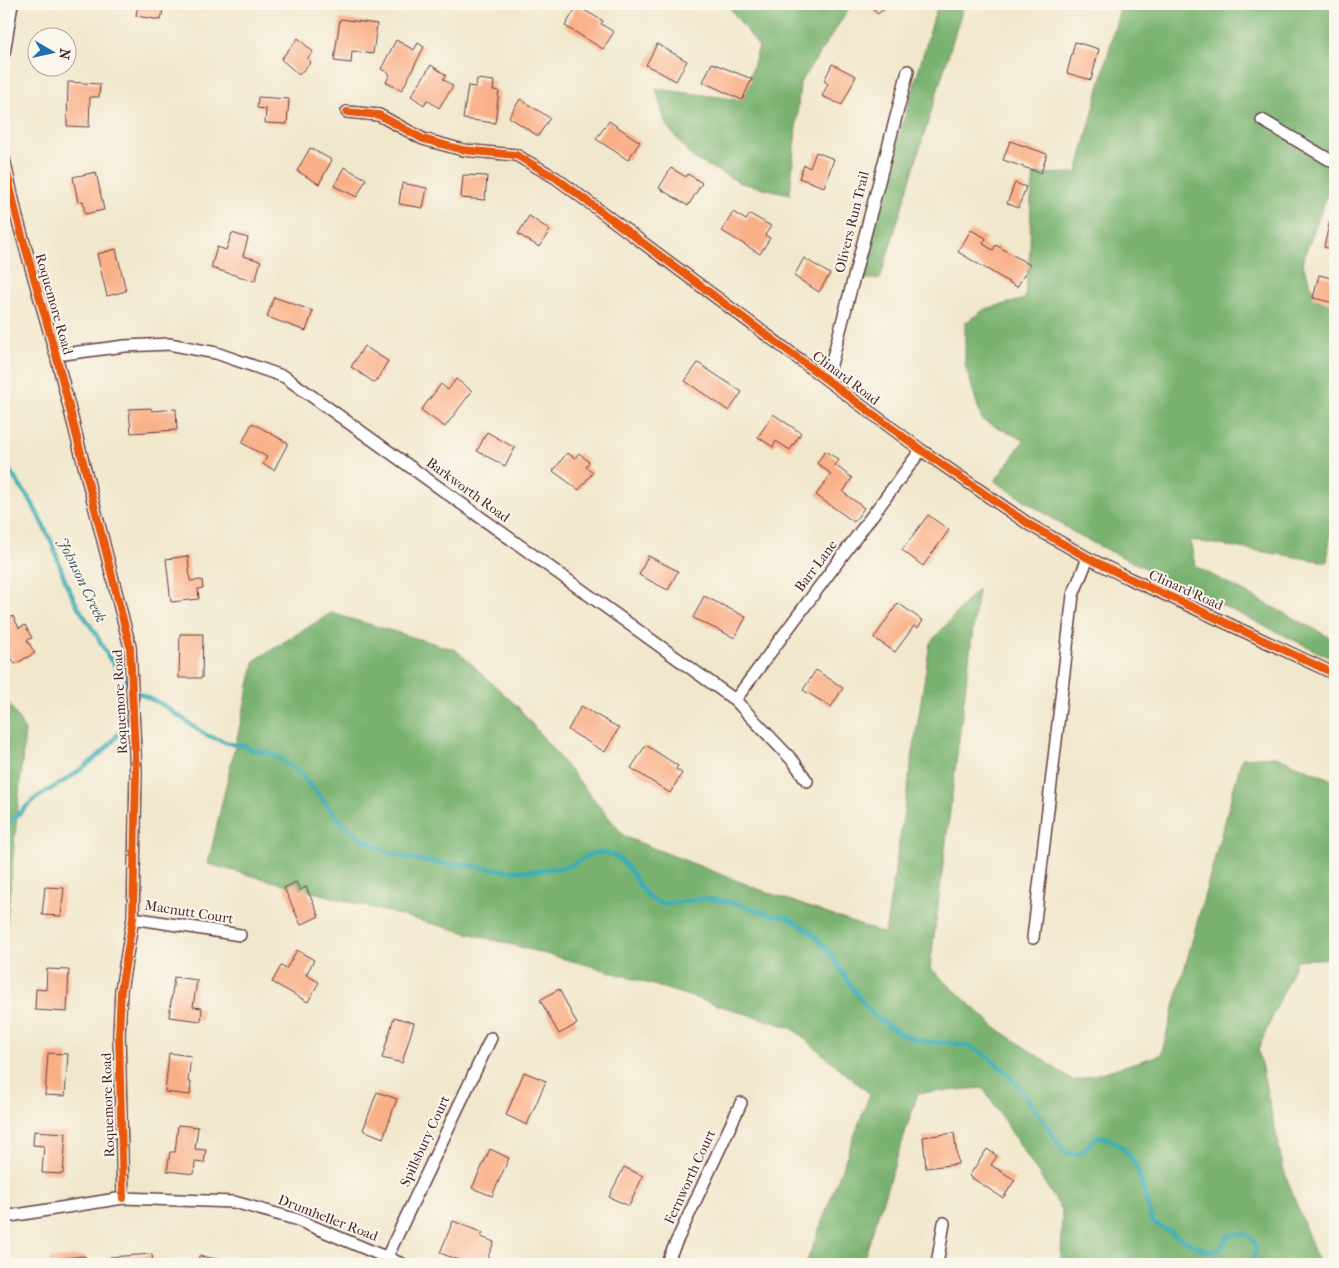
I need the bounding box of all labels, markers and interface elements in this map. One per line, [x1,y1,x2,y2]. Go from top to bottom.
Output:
north arrow [28,28,78,78]
text: N [55,47,74,61]
street label: Olivers Run Trail [831,169,873,275]
street label: Roquemore Road [31,251,77,357]
street label: Clinard Road [809,347,883,409]
street label: Barkworth Road [423,454,513,526]
water label: Johnson Creek [54,535,110,626]
street label: Barr Lane [791,537,841,595]
street label: Clinard Road [1146,566,1226,614]
street label: Roquemore Road [109,649,131,755]
street label: Macnutt Court [143,897,235,927]
street label: Roquemore Road [98,1052,118,1158]
street label: Spillsbury Court [396,1093,454,1189]
street label: Fernworth Court [661,1127,719,1227]
street label: Drumheller Road [276,1191,381,1245]

